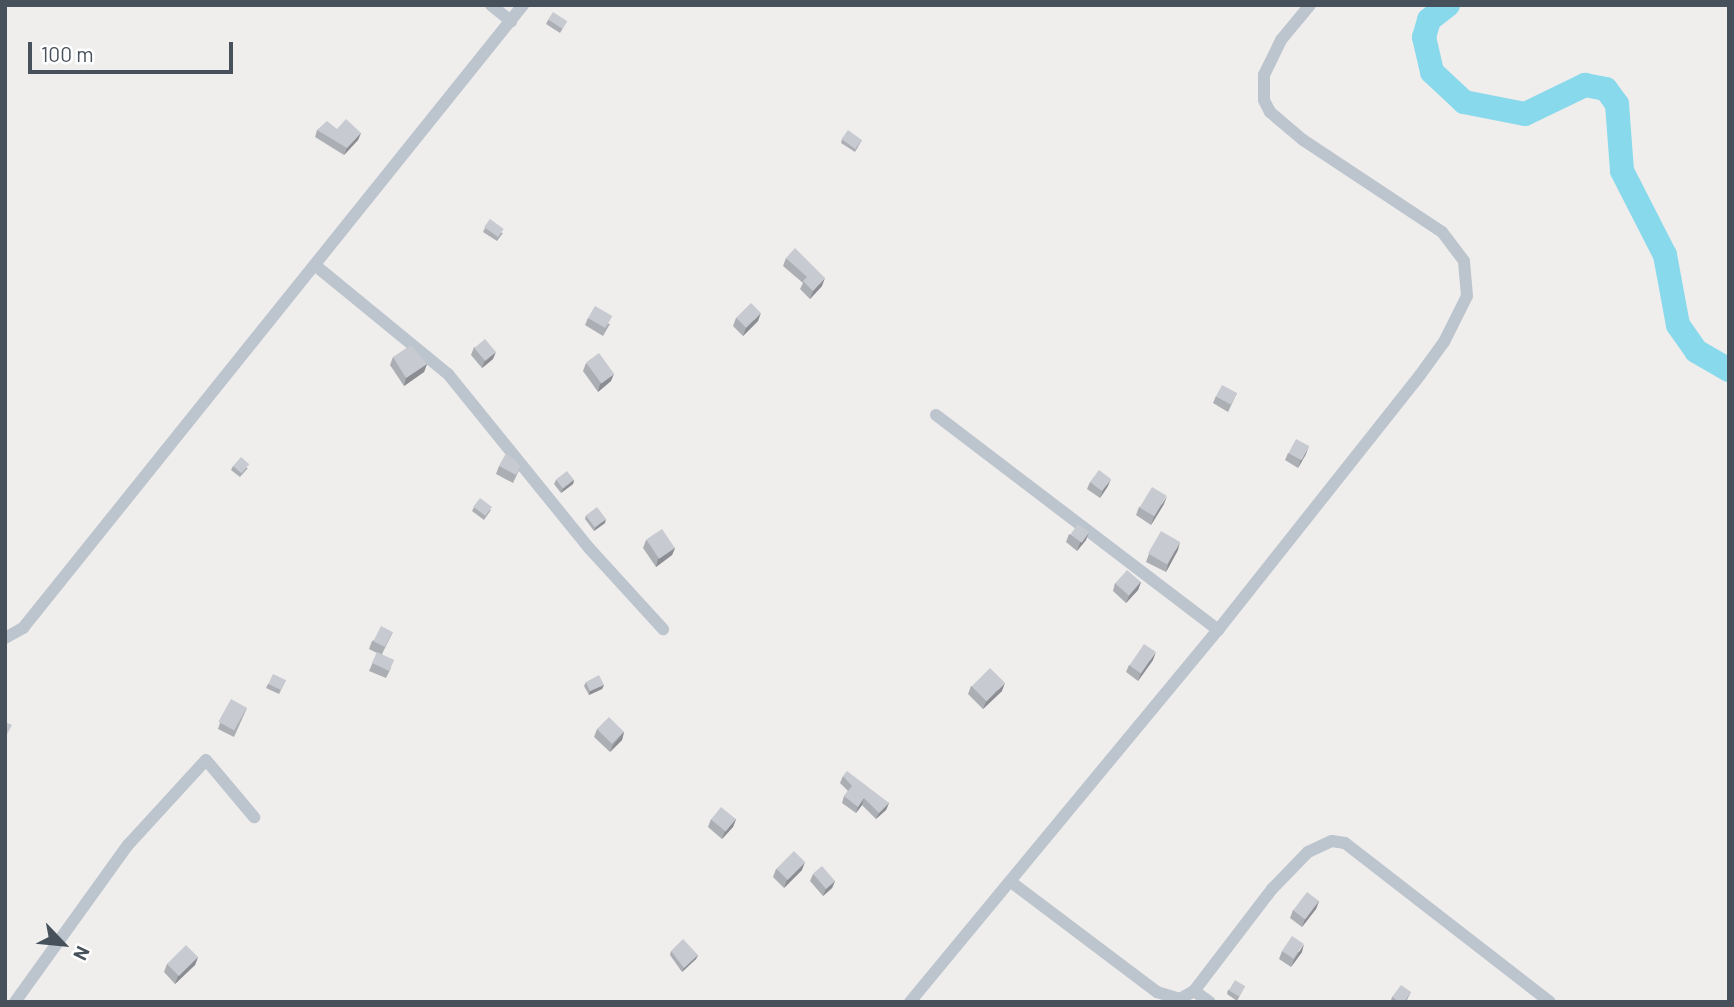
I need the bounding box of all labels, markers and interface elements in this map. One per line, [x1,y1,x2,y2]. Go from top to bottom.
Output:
scale bar [32,28,236,72]
text: 100 m [41,41,94,66]
north arrow [28,909,98,979]
text: N [69,943,95,964]

